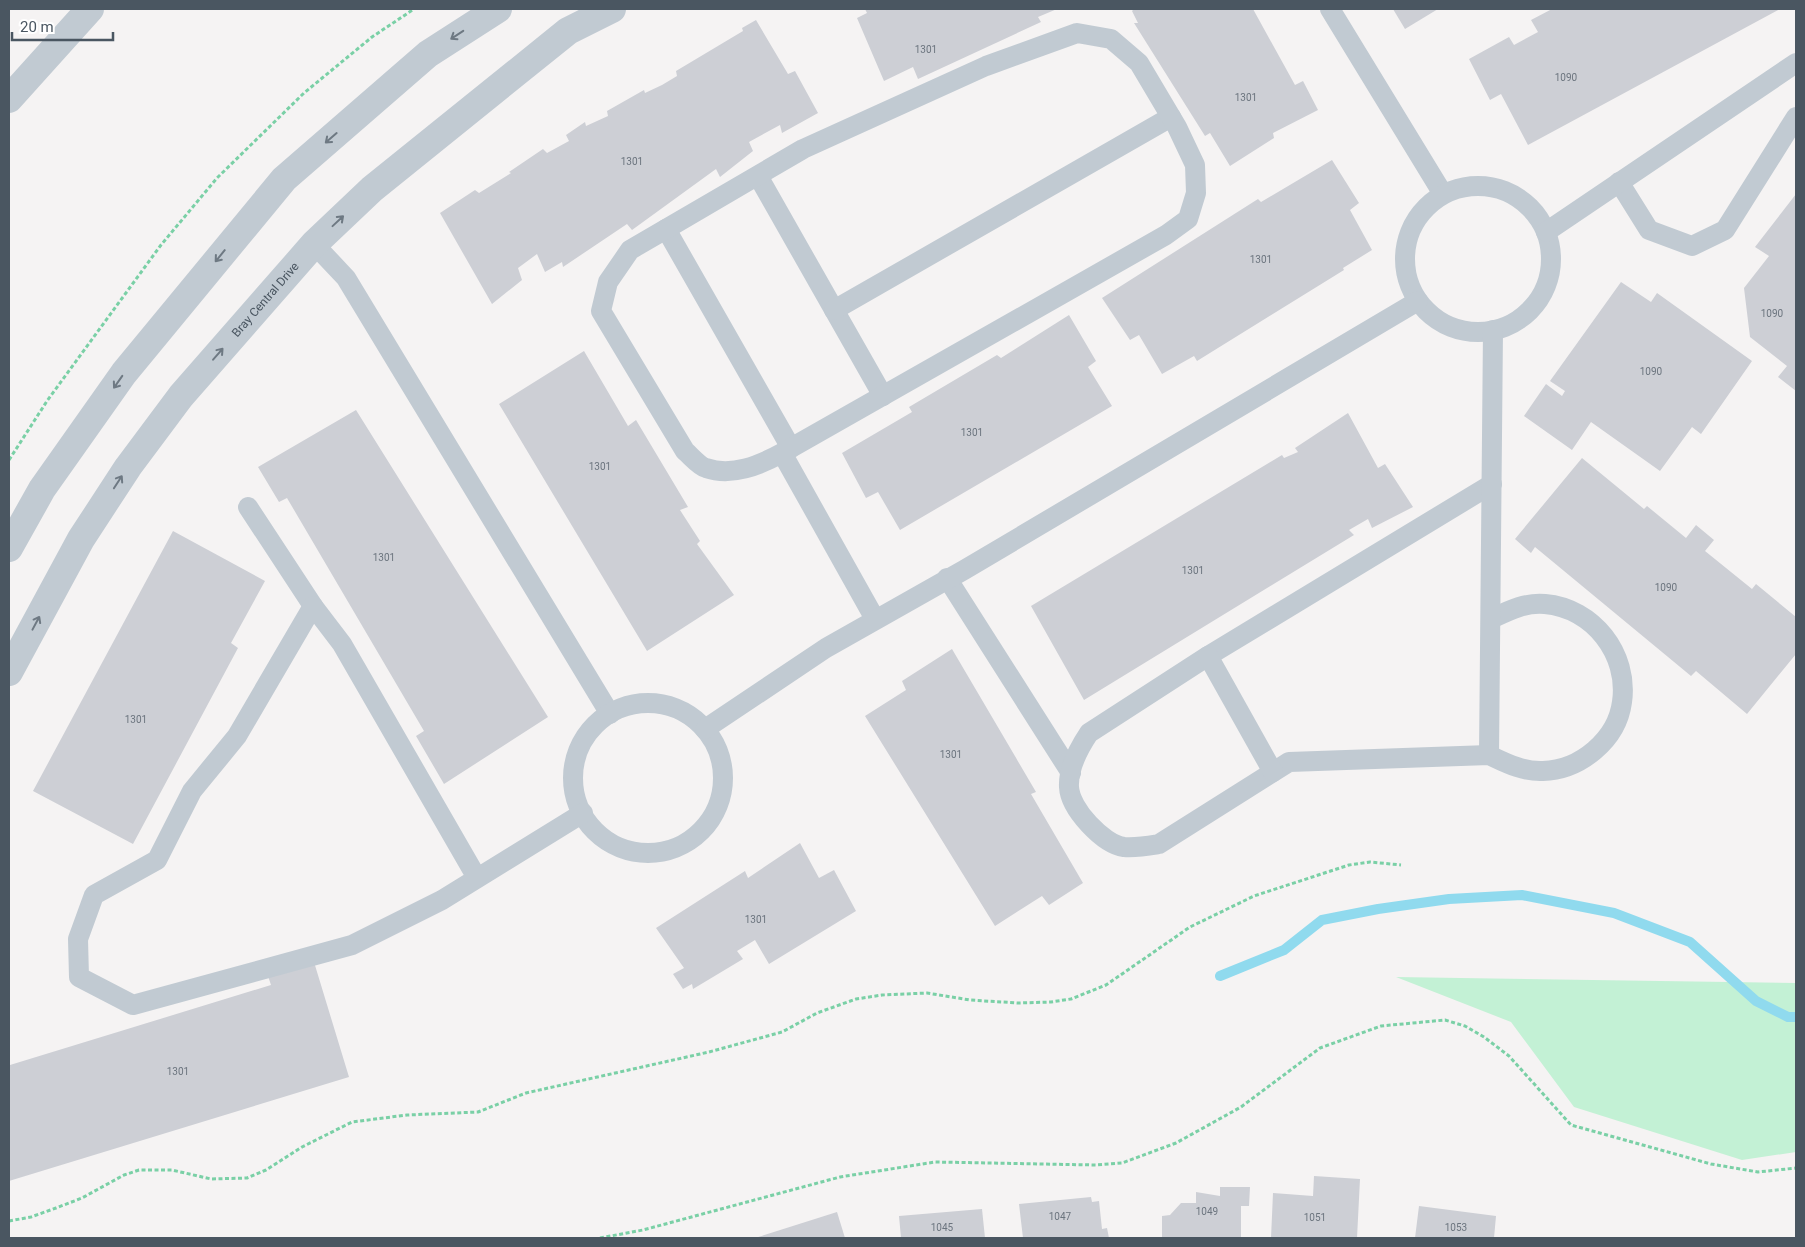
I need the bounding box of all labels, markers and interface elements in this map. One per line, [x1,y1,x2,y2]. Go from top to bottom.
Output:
scale bar [12,10,114,42]
text: 20 m [20,18,54,36]
one-way arrow [450,30,464,40]
house number: 1301 [915,44,937,55]
house number: 1090 [1555,72,1578,83]
house number: 1301 [1235,92,1257,103]
one-way arrow [325,132,338,143]
house number: 1301 [621,156,643,167]
one-way arrow [332,215,345,227]
one-way arrow [215,249,226,262]
house number: 1301 [1250,254,1272,265]
street label: Bray Central Drive [229,259,302,340]
house number: 1090 [1761,308,1784,319]
one-way arrow [212,348,223,361]
house number: 1090 [1640,366,1663,377]
one-way arrow [113,375,123,389]
house number: 1301 [961,427,983,438]
house number: 1301 [589,461,611,472]
one-way arrow [113,476,123,490]
house number: 1301 [373,552,395,563]
house number: 1301 [1182,565,1204,576]
house number: 1090 [1655,582,1678,593]
one-way arrow [31,615,41,630]
house number: 1301 [125,714,147,725]
house number: 1301 [940,749,962,760]
house number: 1301 [745,914,767,925]
house number: 1301 [167,1066,189,1077]
house number: 1049 [1196,1206,1218,1217]
house number: 1047 [1049,1211,1072,1222]
house number: 1051 [1304,1212,1326,1223]
house number: 1045 [931,1222,954,1233]
house number: 1053 [1445,1222,1467,1233]

